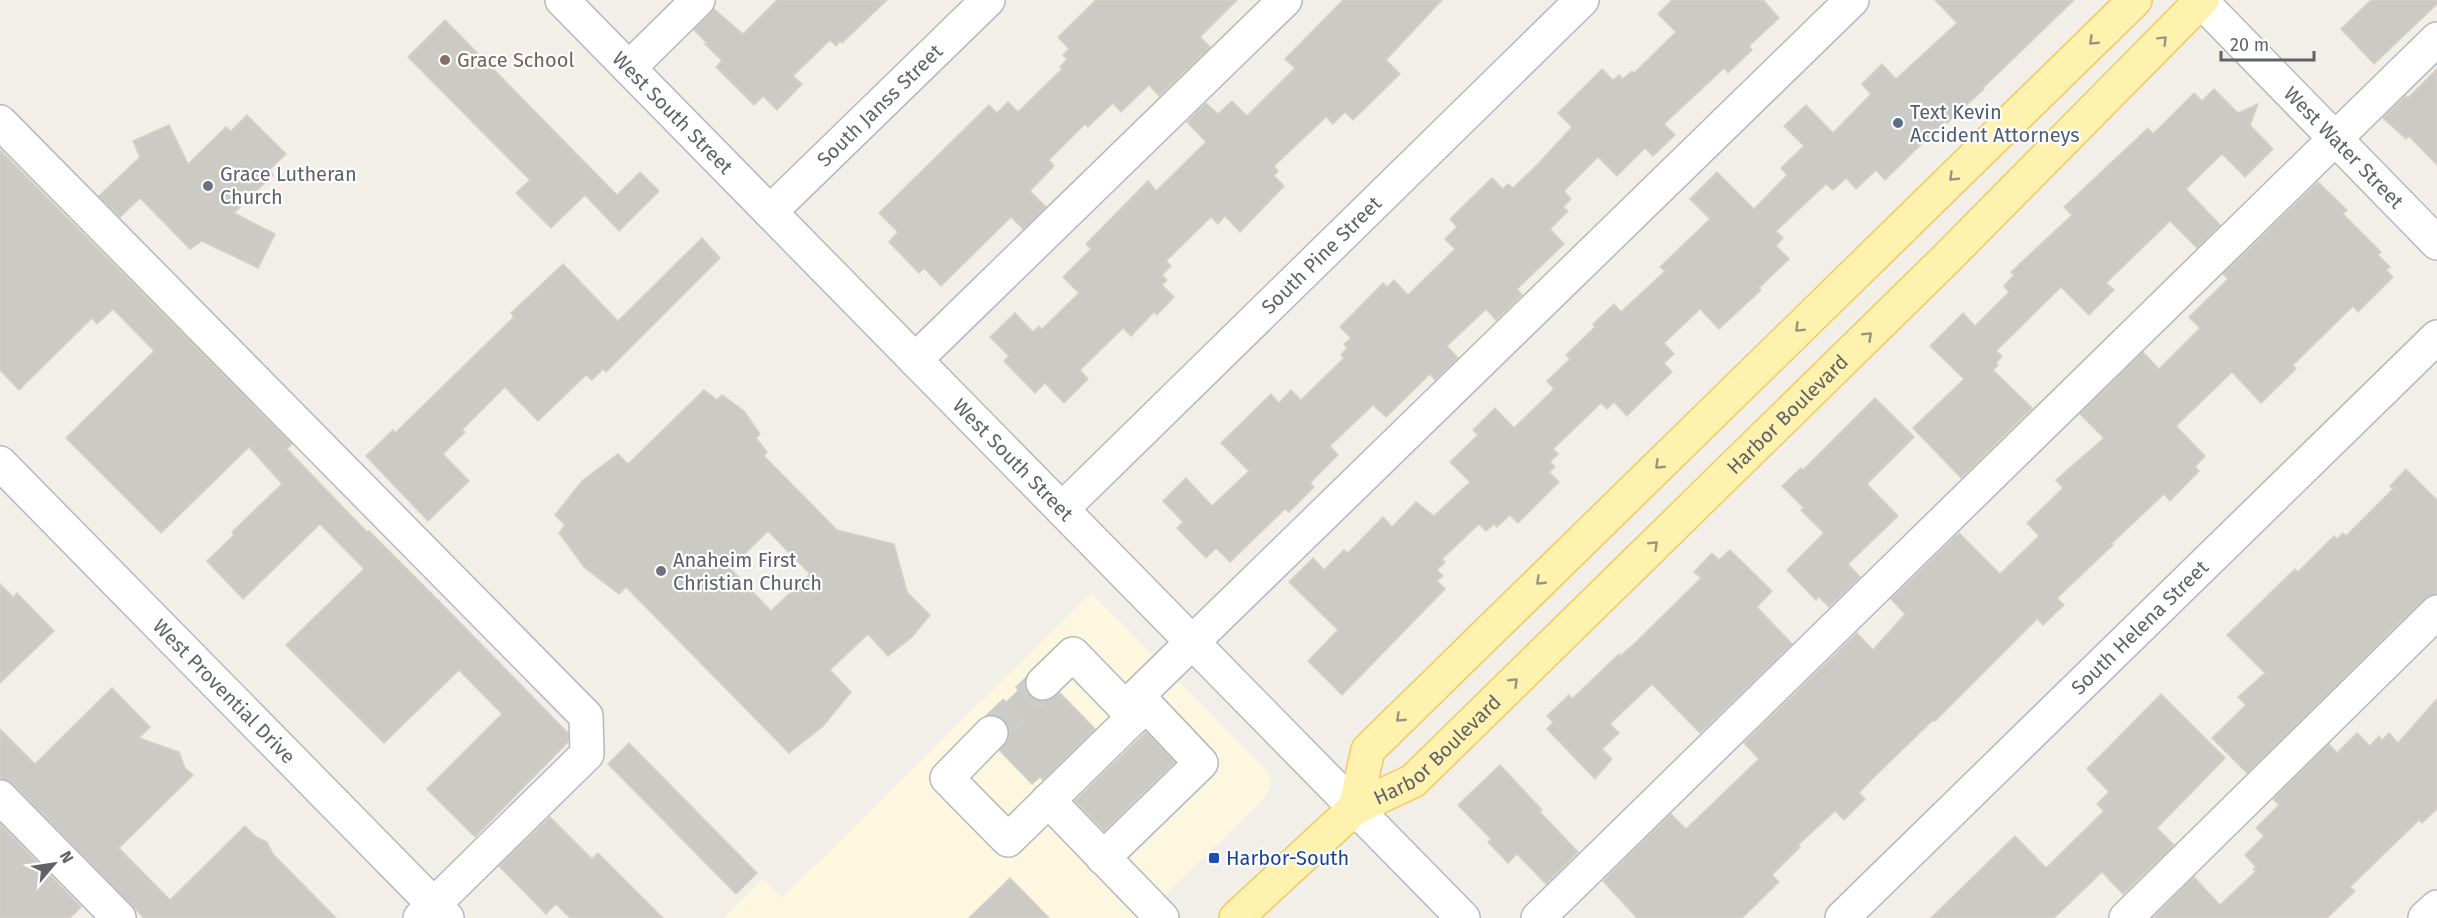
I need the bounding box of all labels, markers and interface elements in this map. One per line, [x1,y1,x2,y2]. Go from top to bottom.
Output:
scale bar [2221,24,2314,62]
one-way arrow [2089,34,2099,45]
text: 20 m [2230,34,2269,56]
one-way arrow [2155,37,2166,48]
street label: South Janss Street [812,39,948,172]
street label: West South Street [607,47,738,180]
place label: Grace School [457,48,574,72]
marker: Grace School [438,53,452,67]
street label: West Water Street [2279,81,2409,214]
place label: Text Kevin Accident Attorneys [1910,100,2080,147]
marker: Text Kevin Accident Attorneys [1891,116,1905,130]
place label: Grace Lutheran Church [220,162,357,209]
one-way arrow [1950,170,1961,181]
marker: Grace Lutheran Church [201,179,215,193]
street label: South Pine Street [1257,191,1387,319]
one-way arrow [1795,321,1806,332]
one-way arrow [1861,332,1872,343]
street label: Harbor Boulevard [1722,350,1853,479]
street label: West South Street [948,393,1079,526]
one-way arrow [1656,457,1667,468]
one-way arrow [1646,542,1657,553]
place label: Anaheim First Christian Church [673,548,822,595]
street label: South Helena Street [2066,555,2214,700]
marker: Anaheim First Christian Church [654,564,668,578]
one-way arrow [1536,574,1547,585]
street label: West Provential Drive [148,614,301,769]
one-way arrow [1507,678,1518,689]
street label: Harbor Boulevard [1370,690,1506,810]
one-way arrow [1397,710,1408,721]
north arrow [24,834,84,894]
place label: Harbor-South [1226,846,1349,870]
text: N [56,848,78,866]
marker: Harbor-South [1207,851,1221,865]

